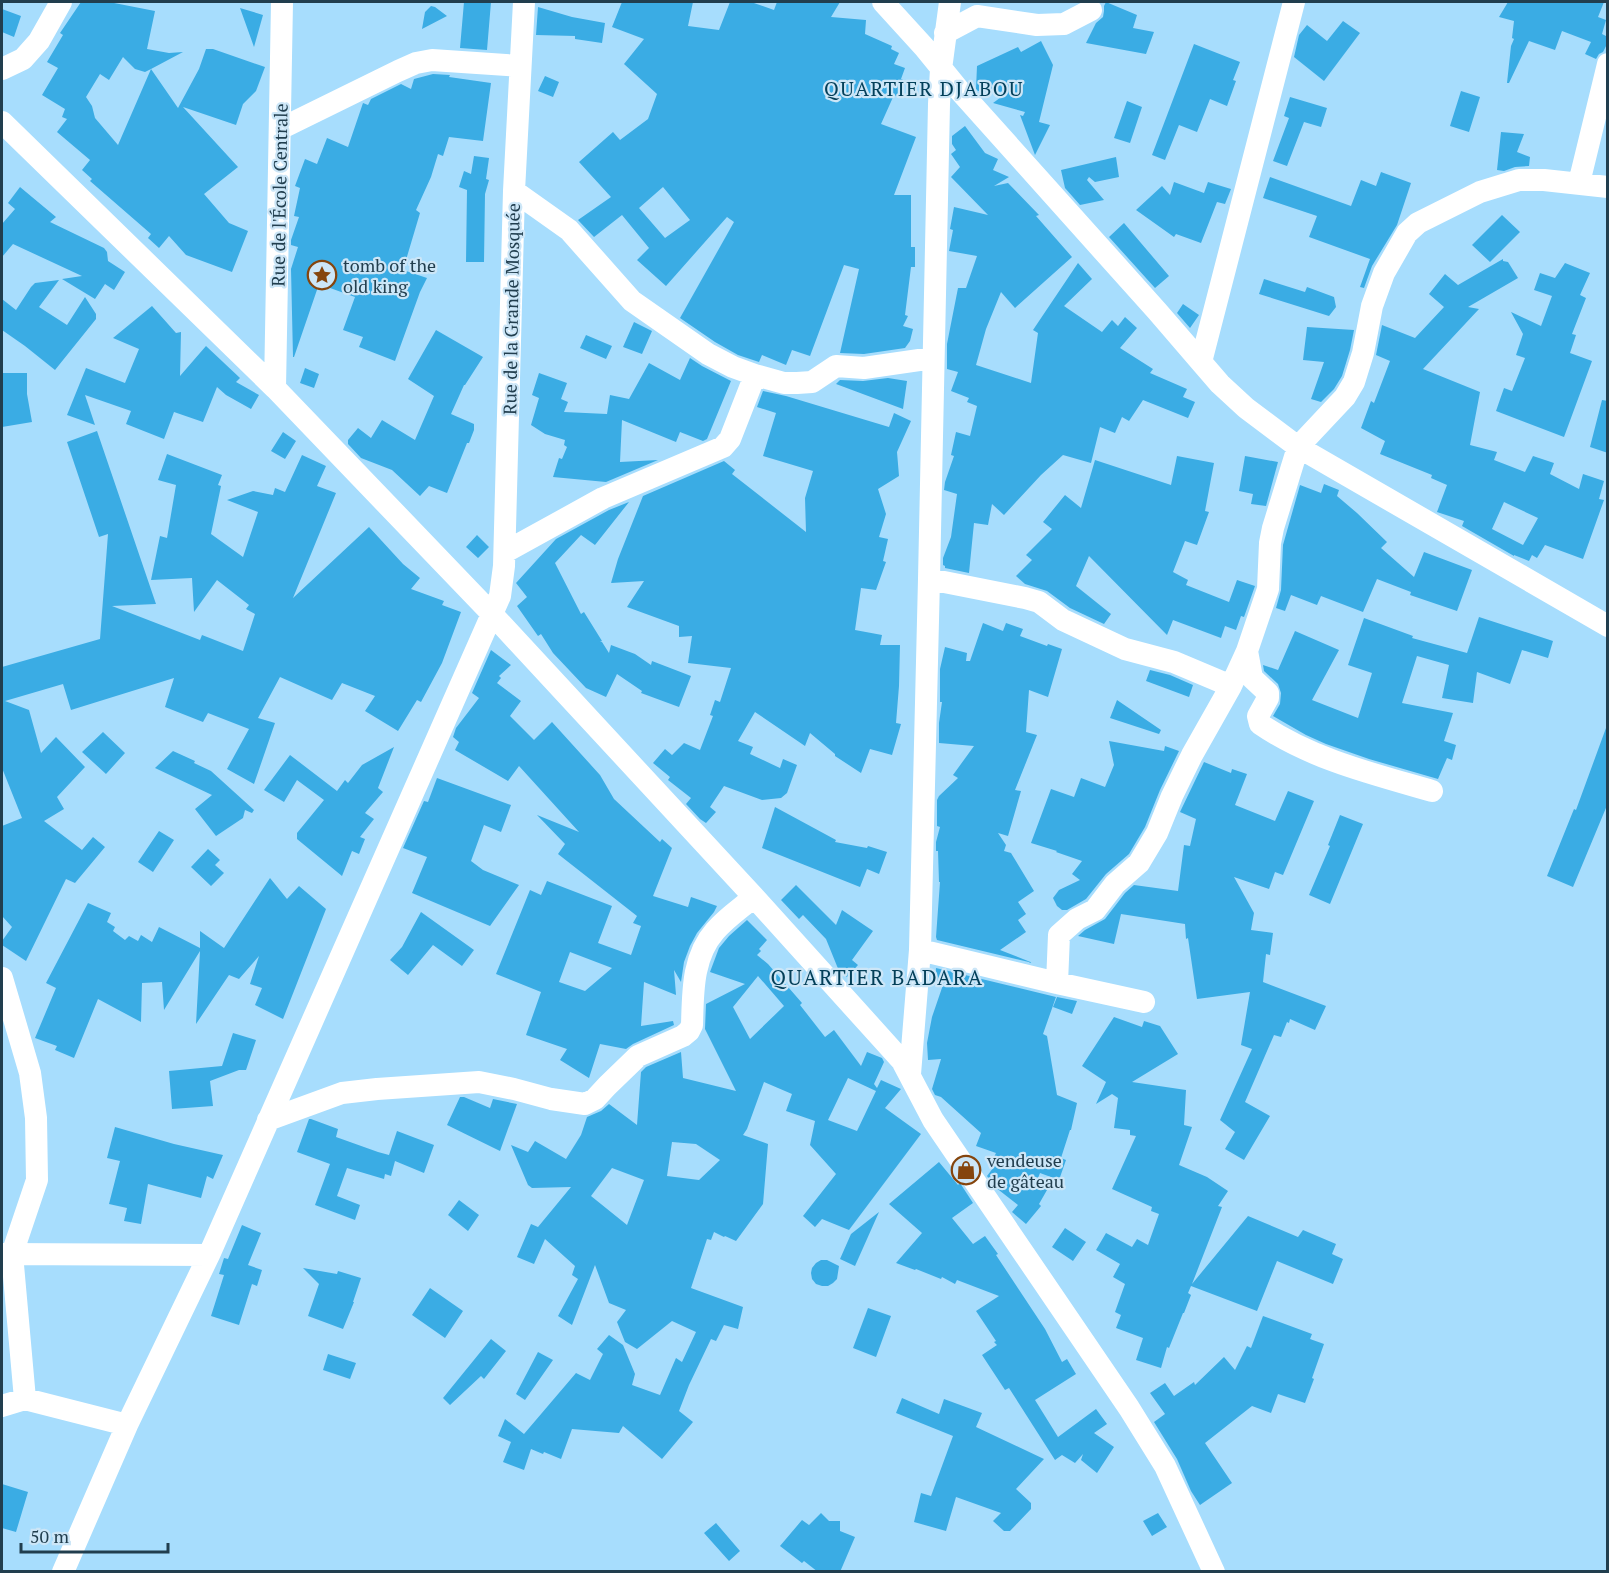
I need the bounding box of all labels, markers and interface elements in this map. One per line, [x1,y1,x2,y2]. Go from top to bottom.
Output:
district label: QUARTIER DJABOU [824,75,1024,102]
street label: Rue de l'École Centrale [265,103,293,287]
street label: Rue de la Grande Mosquée [497,203,525,415]
place label: tomb of the old king [343,253,436,298]
place icon: tomb of the old king [306,259,338,291]
district label: QUARTIER BADARA [771,963,984,991]
place label: vendeuse de gâteau [986,1148,1064,1193]
shop icon: vendeuse de gâteau [950,1154,982,1186]
scale bar [21,1516,168,1554]
text: 50 m [30,1524,70,1548]

